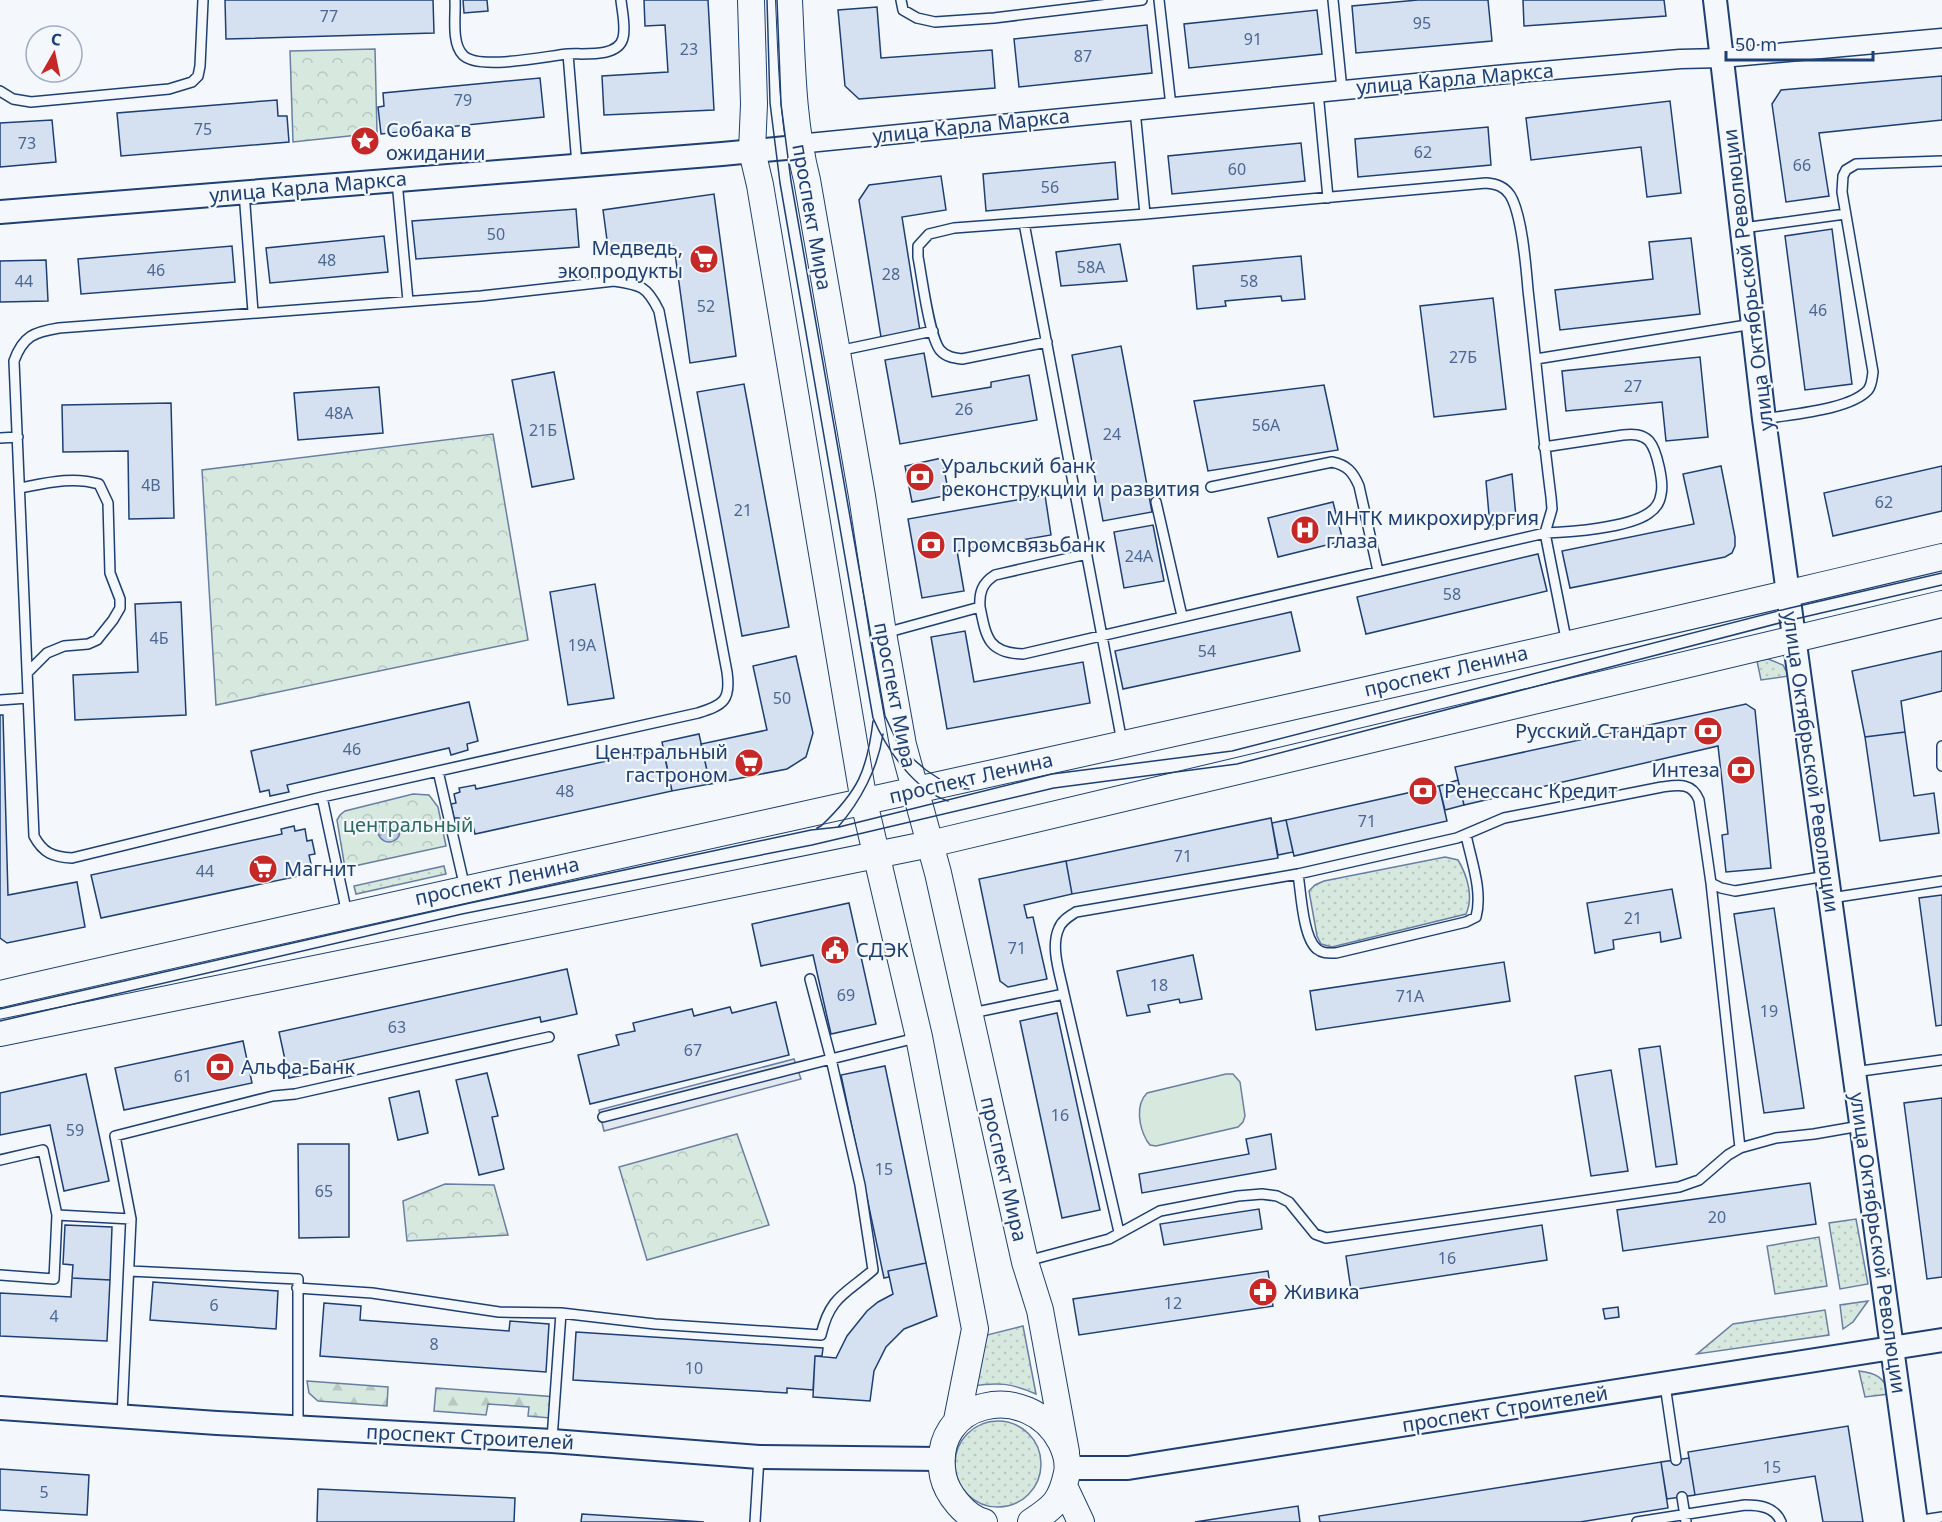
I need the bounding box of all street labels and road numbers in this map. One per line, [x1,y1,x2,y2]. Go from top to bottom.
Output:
street label: улица Карла Маркса [1355,56,1555,101]
street label: улица Карла Маркса [871,102,1071,149]
street label: улица Октябрьской Революции [1716,128,1779,433]
street label: проспект Мира [786,142,839,292]
street label: улица Карла Маркса [208,164,408,209]
street label: улица Октябрьской Революции [1777,610,1846,914]
street label: проспект Мира [868,620,923,770]
street label: проспект Ленина [1361,639,1530,702]
street label: проспект Ленина [886,746,1055,809]
street label: проспект Ленина [412,850,582,911]
street label: улица Октябрьской Революции [1844,1091,1913,1395]
street label: проспект Мира [975,1094,1034,1244]
street label: проспект Строителей [1400,1379,1610,1438]
street label: проспект Строителей [365,1418,575,1455]

